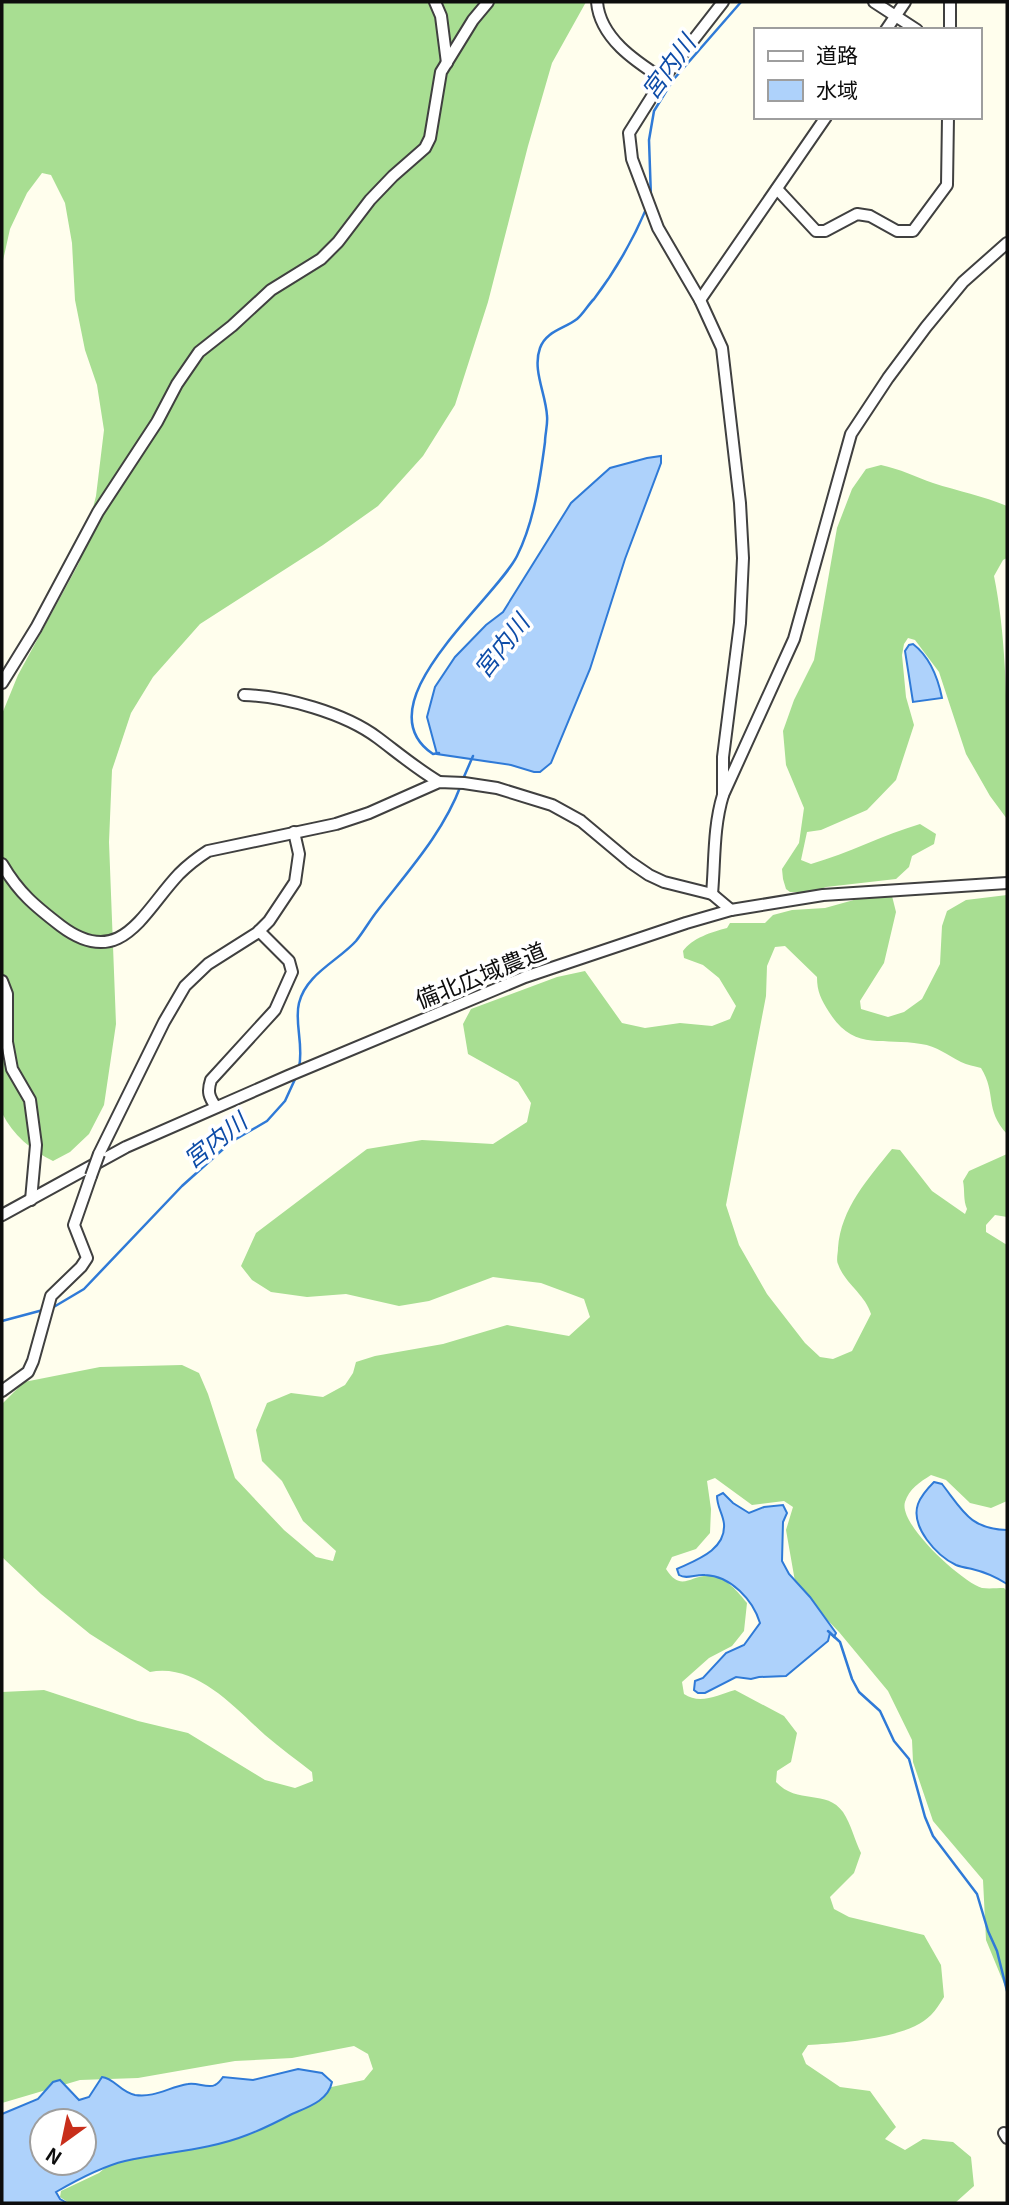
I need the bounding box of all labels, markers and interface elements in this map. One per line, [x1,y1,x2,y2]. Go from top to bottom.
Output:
water label: 宮内川 [632,24,704,105]
legend [754,28,981,119]
text: 道路 [816,39,858,69]
text: 水域 [816,74,858,104]
water label: 宮内川 [464,603,538,684]
street label: 備北広域農道 [410,932,550,1016]
water label: 宮内川 [175,1101,256,1175]
north arrow [28,2107,98,2177]
text: N [40,2142,66,2173]

